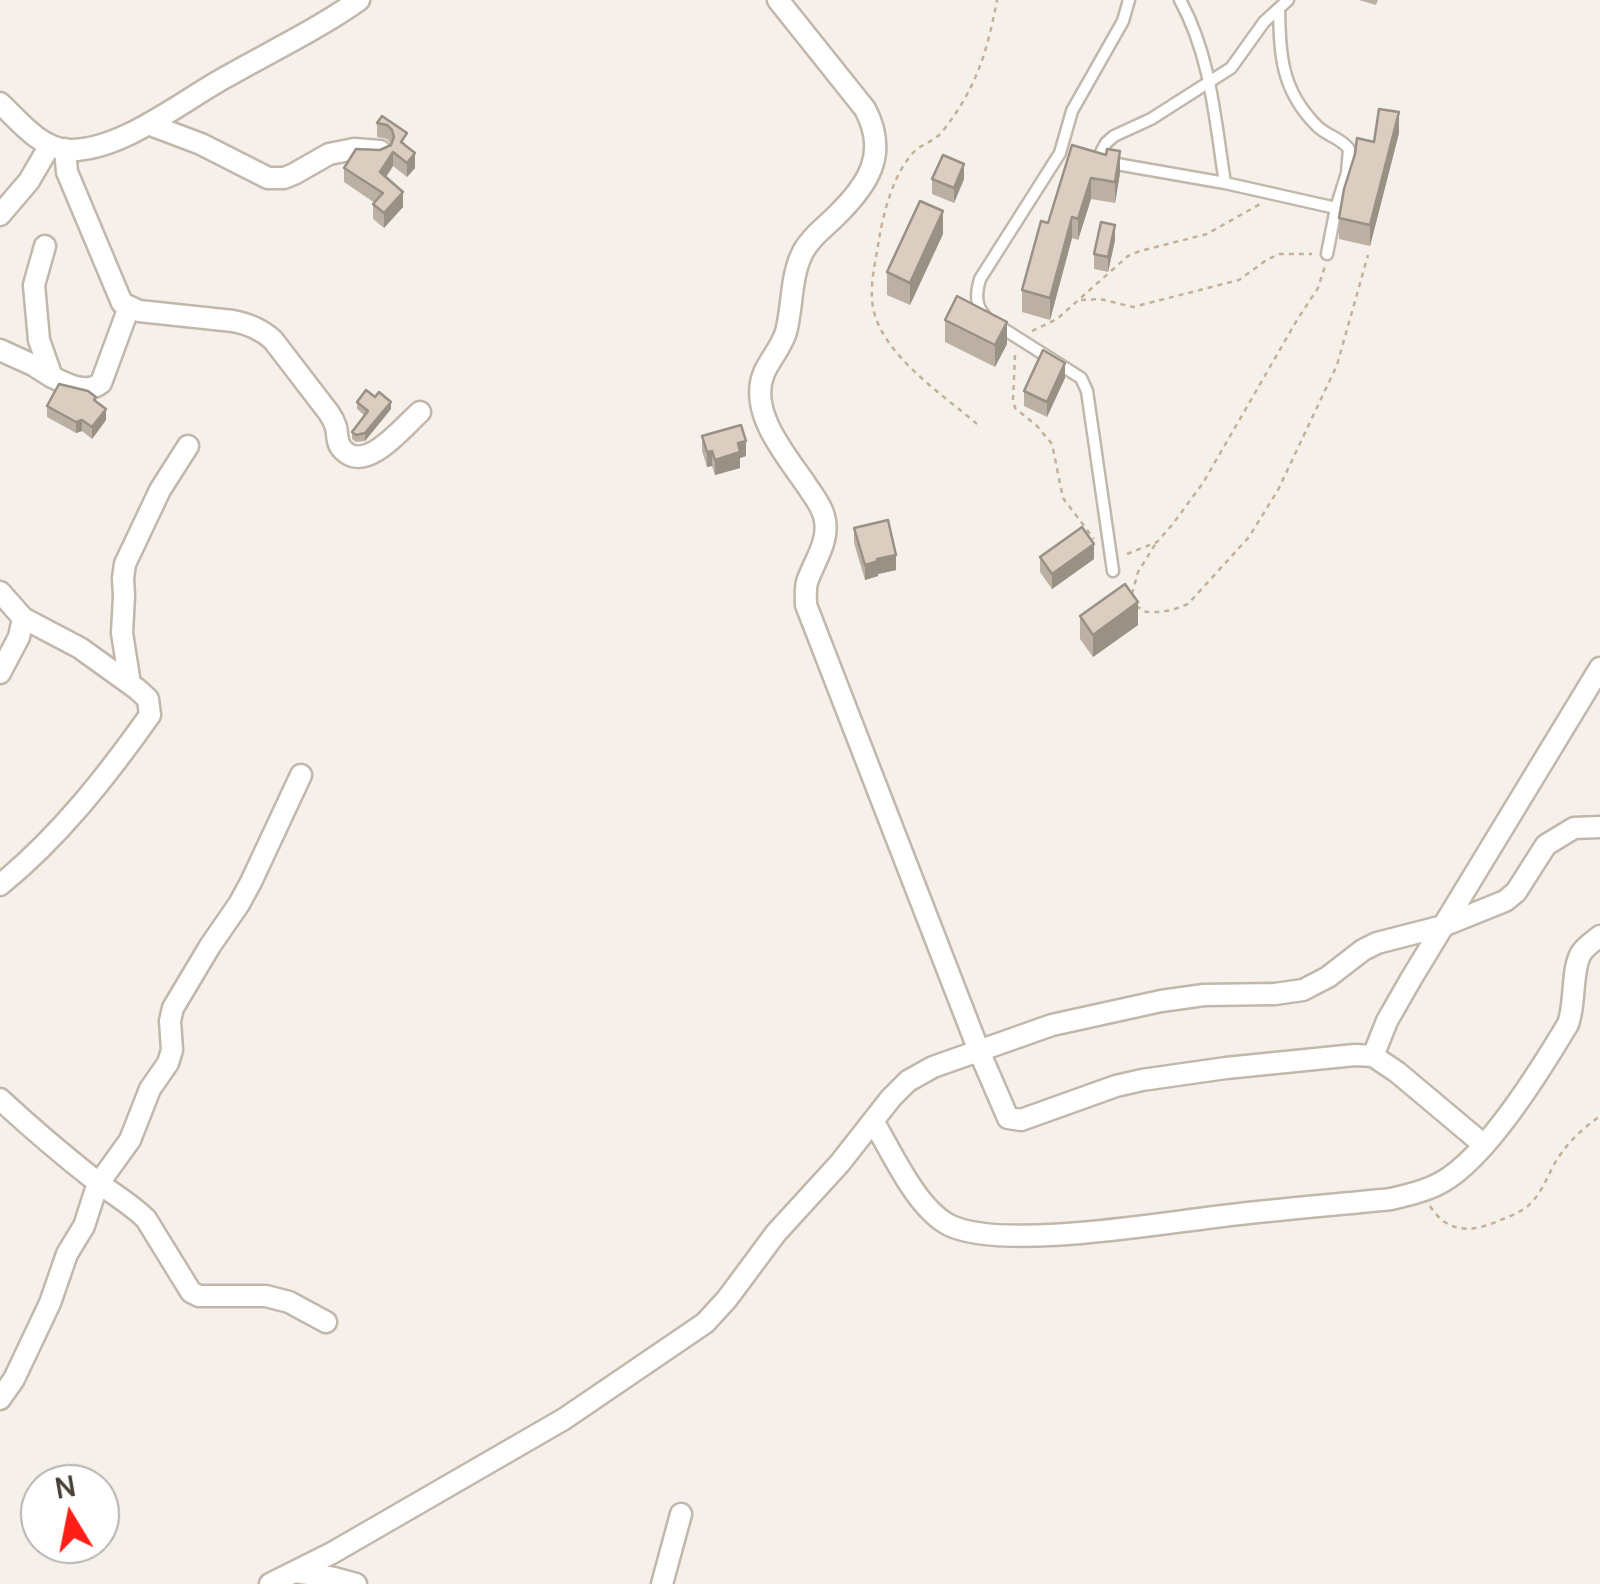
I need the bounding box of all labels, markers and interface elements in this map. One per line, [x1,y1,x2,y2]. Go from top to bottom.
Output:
north arrow [20,1464,120,1564]
text: N [52,1466,78,1507]

